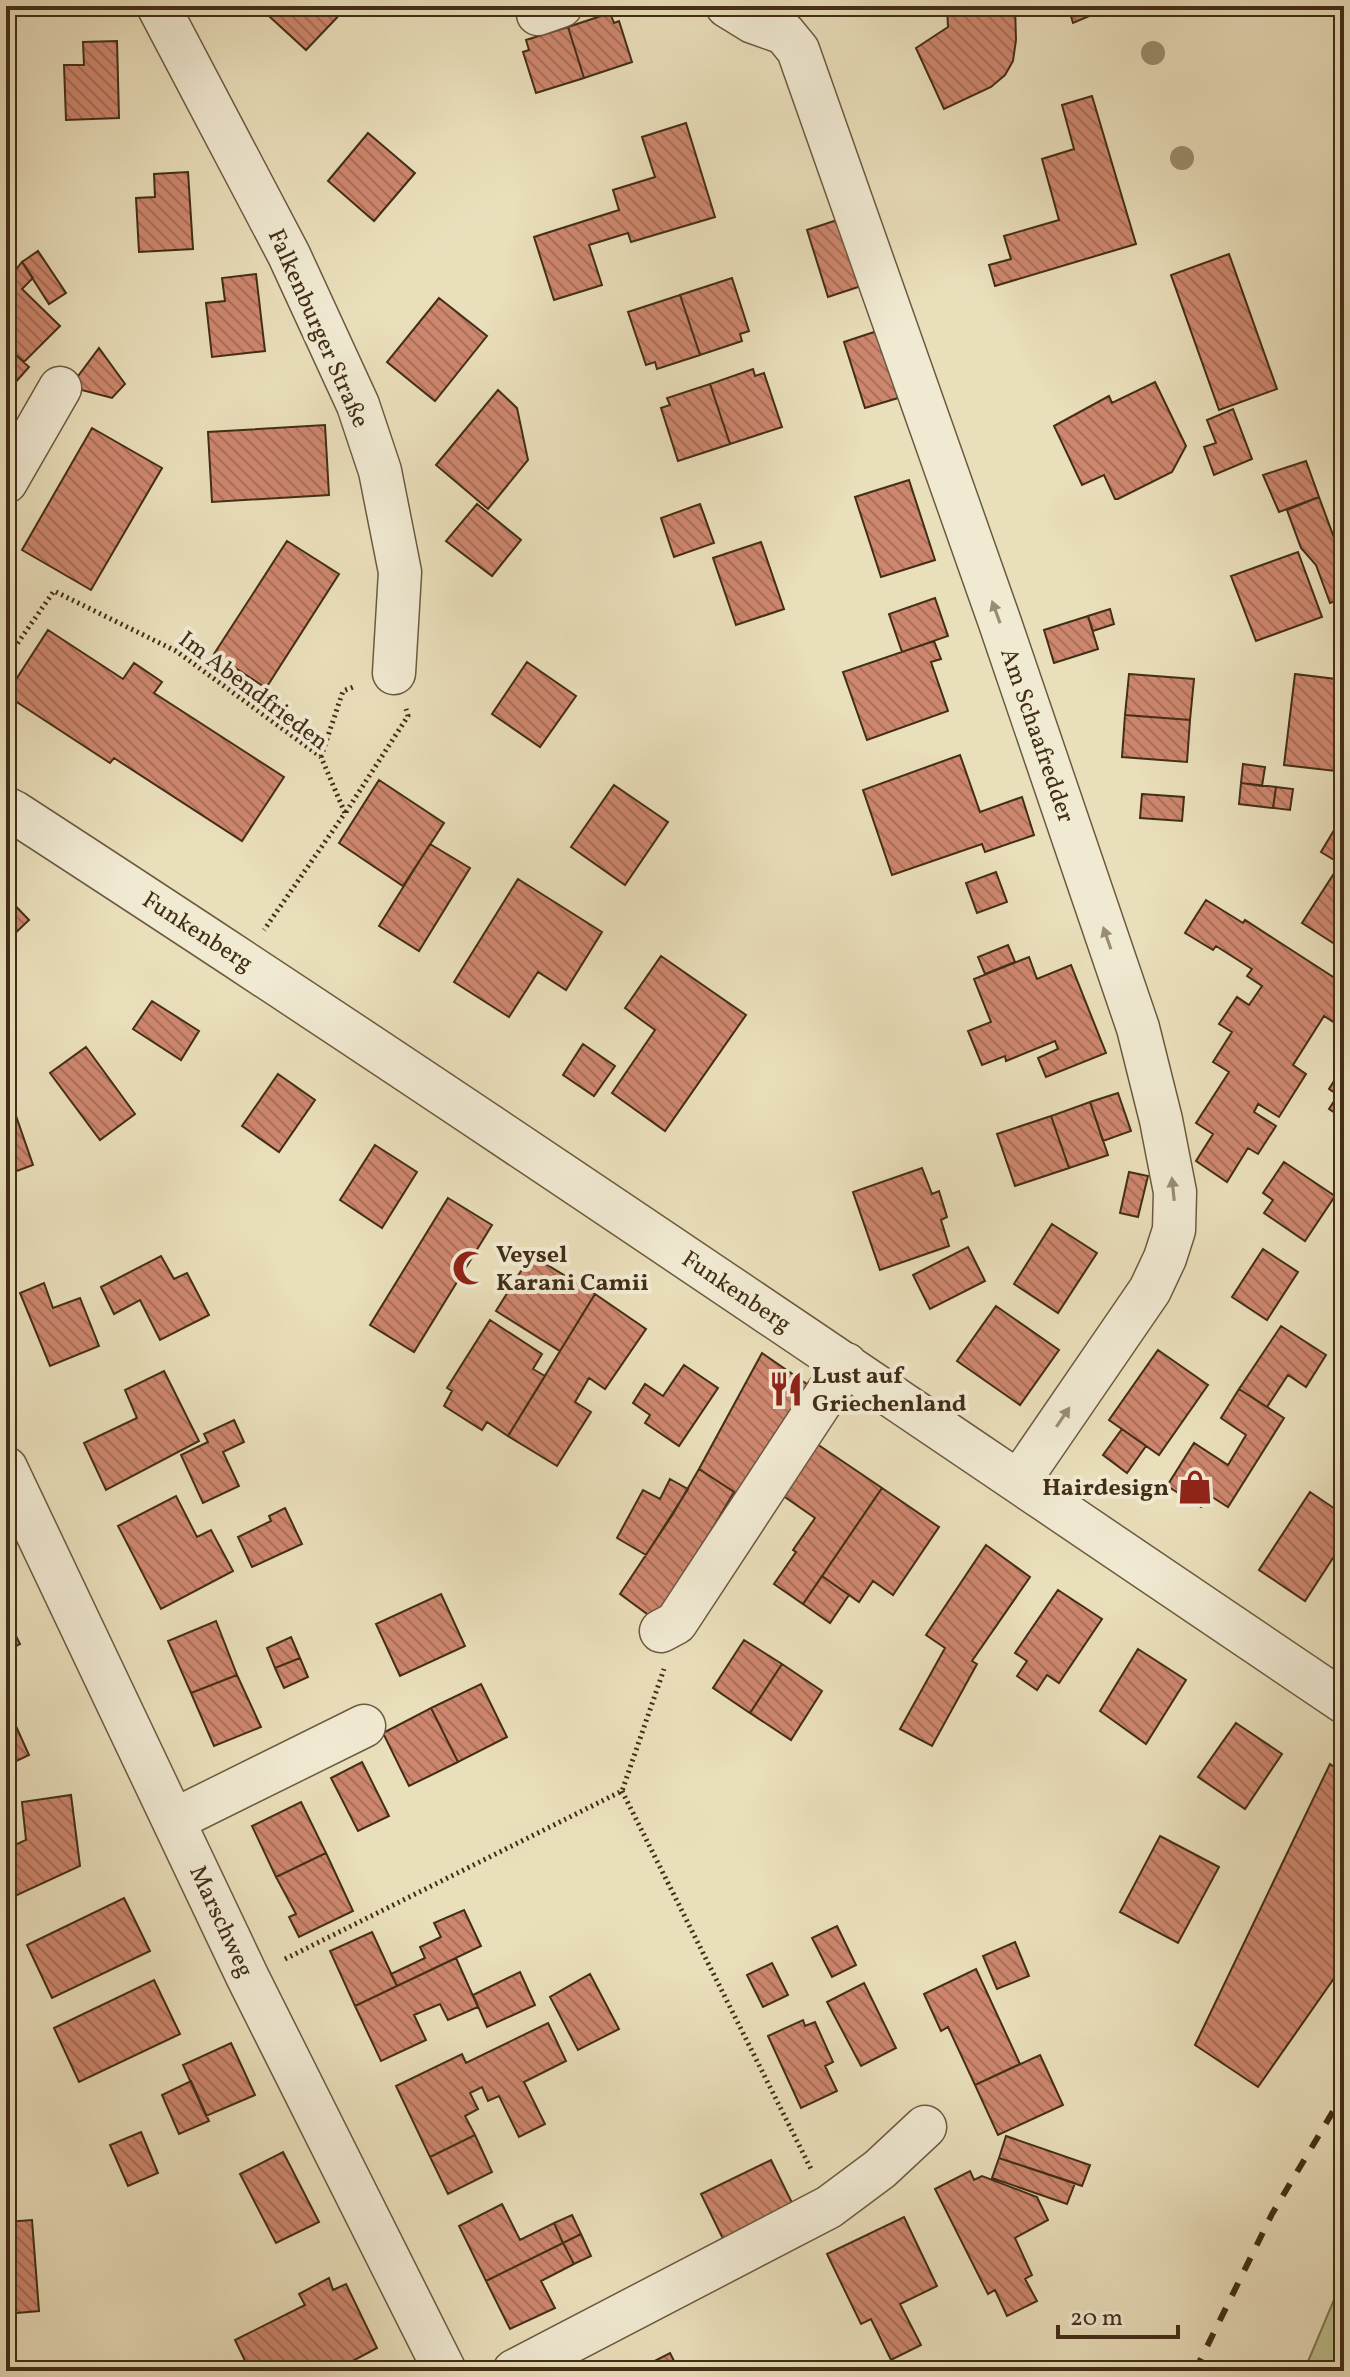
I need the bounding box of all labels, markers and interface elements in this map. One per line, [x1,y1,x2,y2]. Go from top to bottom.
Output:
street label: Falkenburger Straße [258,224,376,434]
one-way arrow [989,600,1002,624]
street label: Im Abendfrieden [171,624,335,759]
street label: Am Schaafredder [990,644,1082,828]
street label: Funkenberg [135,884,259,981]
one-way arrow [1100,926,1112,950]
one-way arrow [1167,1176,1180,1201]
place label: Veysel Karani Camii [496,1239,649,1301]
street label: Funkenberg [674,1243,798,1342]
mosque icon: Veysel Karani Camii [451,1249,489,1287]
place label: Lust auf Griechenland [812,1360,967,1422]
restaurant icon: Lust auf Griechenland [767,1370,805,1408]
one-way arrow [1055,1406,1070,1427]
shop icon: Hairdesign [1176,1468,1214,1506]
place label: Hairdesign [1042,1472,1169,1506]
street label: Marschweg [179,1860,261,1983]
scale bar [1058,2289,1178,2339]
text: 20 m [1070,2302,1123,2336]

